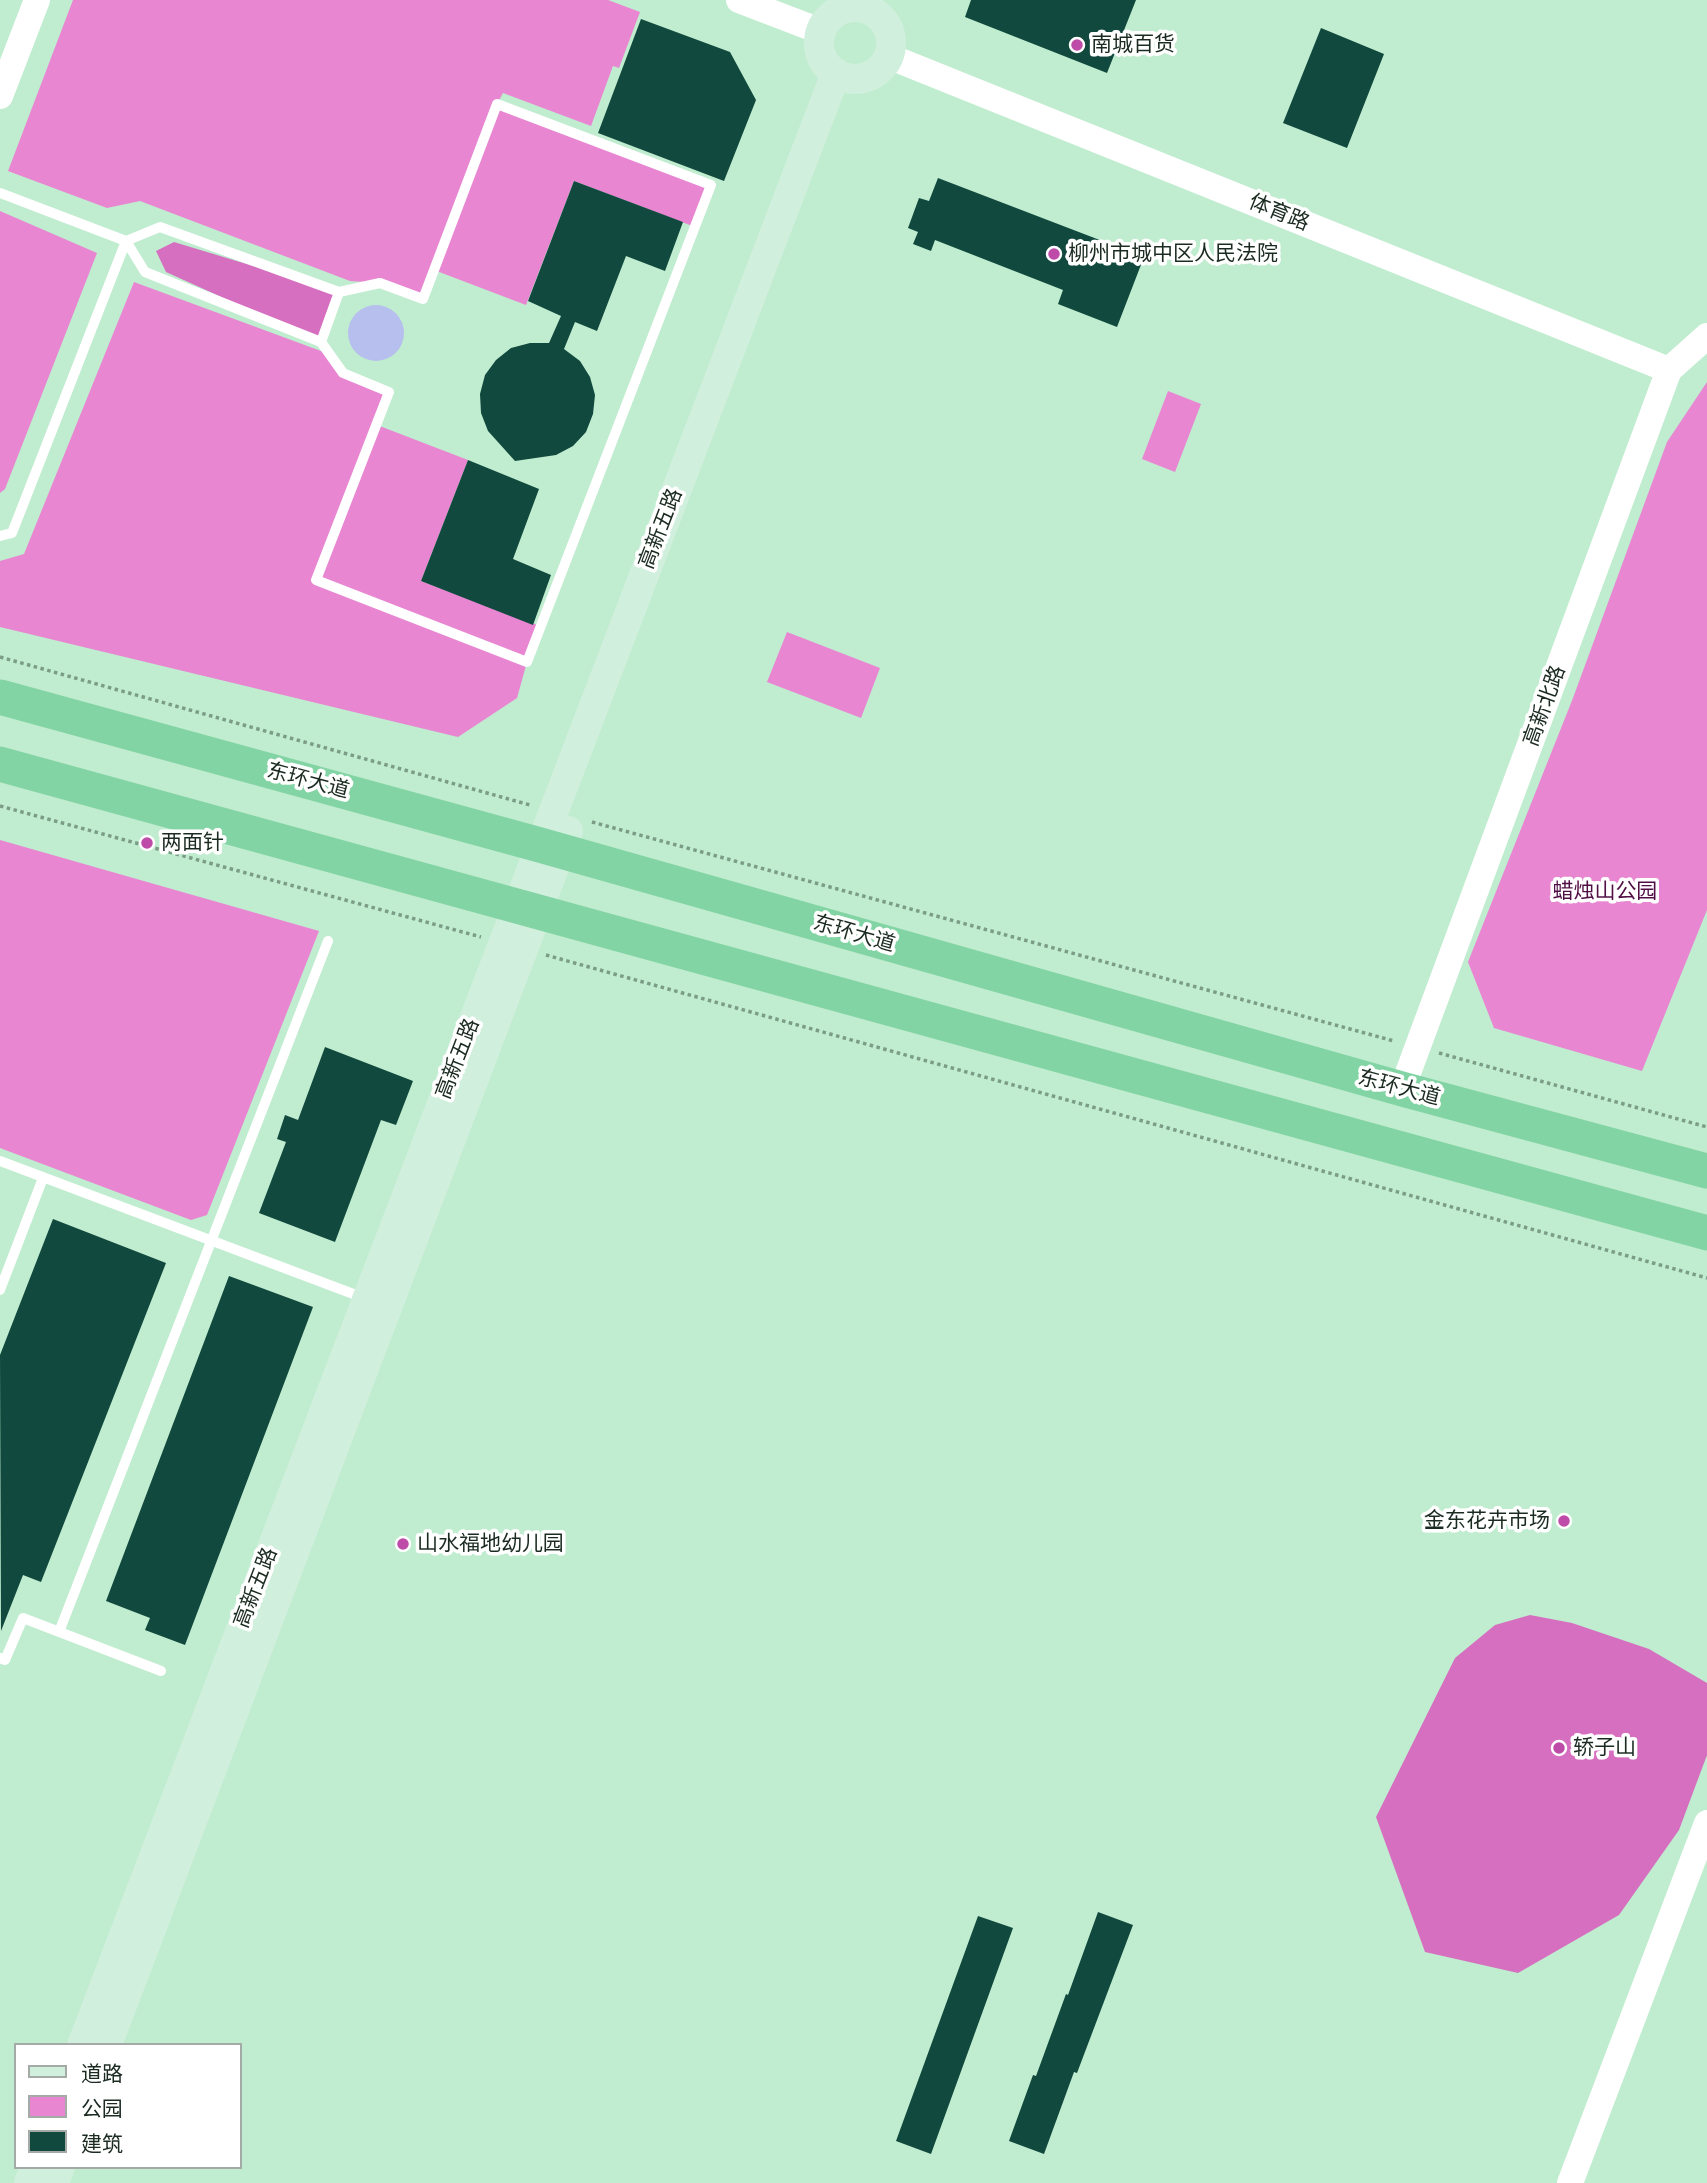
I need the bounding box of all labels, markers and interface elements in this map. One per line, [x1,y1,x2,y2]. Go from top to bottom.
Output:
place label: 南城百货 [1091,32,1175,58]
marker: 南城百货 [1069,37,1085,53]
street label: 体育路 [1245,190,1313,236]
place label: 柳州市城中区人民法院 [1068,241,1278,267]
marker: 柳州市城中区人民法院 [1046,246,1062,262]
street label: 高新五路 [634,485,688,573]
street label: 高新北路 [1519,662,1571,750]
street label: 东环大道 [264,758,352,804]
place label: 两面针 [161,830,224,856]
marker: 两面针 [139,835,155,851]
park label: 蜡烛山公园 [1553,879,1657,905]
street label: 东环大道 [810,910,898,958]
street label: 高新五路 [431,1015,485,1103]
street label: 东环大道 [1355,1065,1443,1111]
place label: 金东花卉市场 [1424,1508,1550,1534]
marker: 金东花卉市场 [1556,1513,1572,1529]
place label: 山水福地幼儿园 [417,1531,564,1557]
marker: 山水福地幼儿园 [395,1536,411,1552]
street label: 高新五路 [229,1544,283,1632]
place label: 轿子山 [1573,1735,1636,1761]
marker: 轿子山 [1551,1740,1567,1756]
legend [14,2043,242,2169]
text: 道路 [81,2060,123,2087]
text: 公园 [81,2095,123,2122]
text: 建筑 [81,2130,123,2157]

